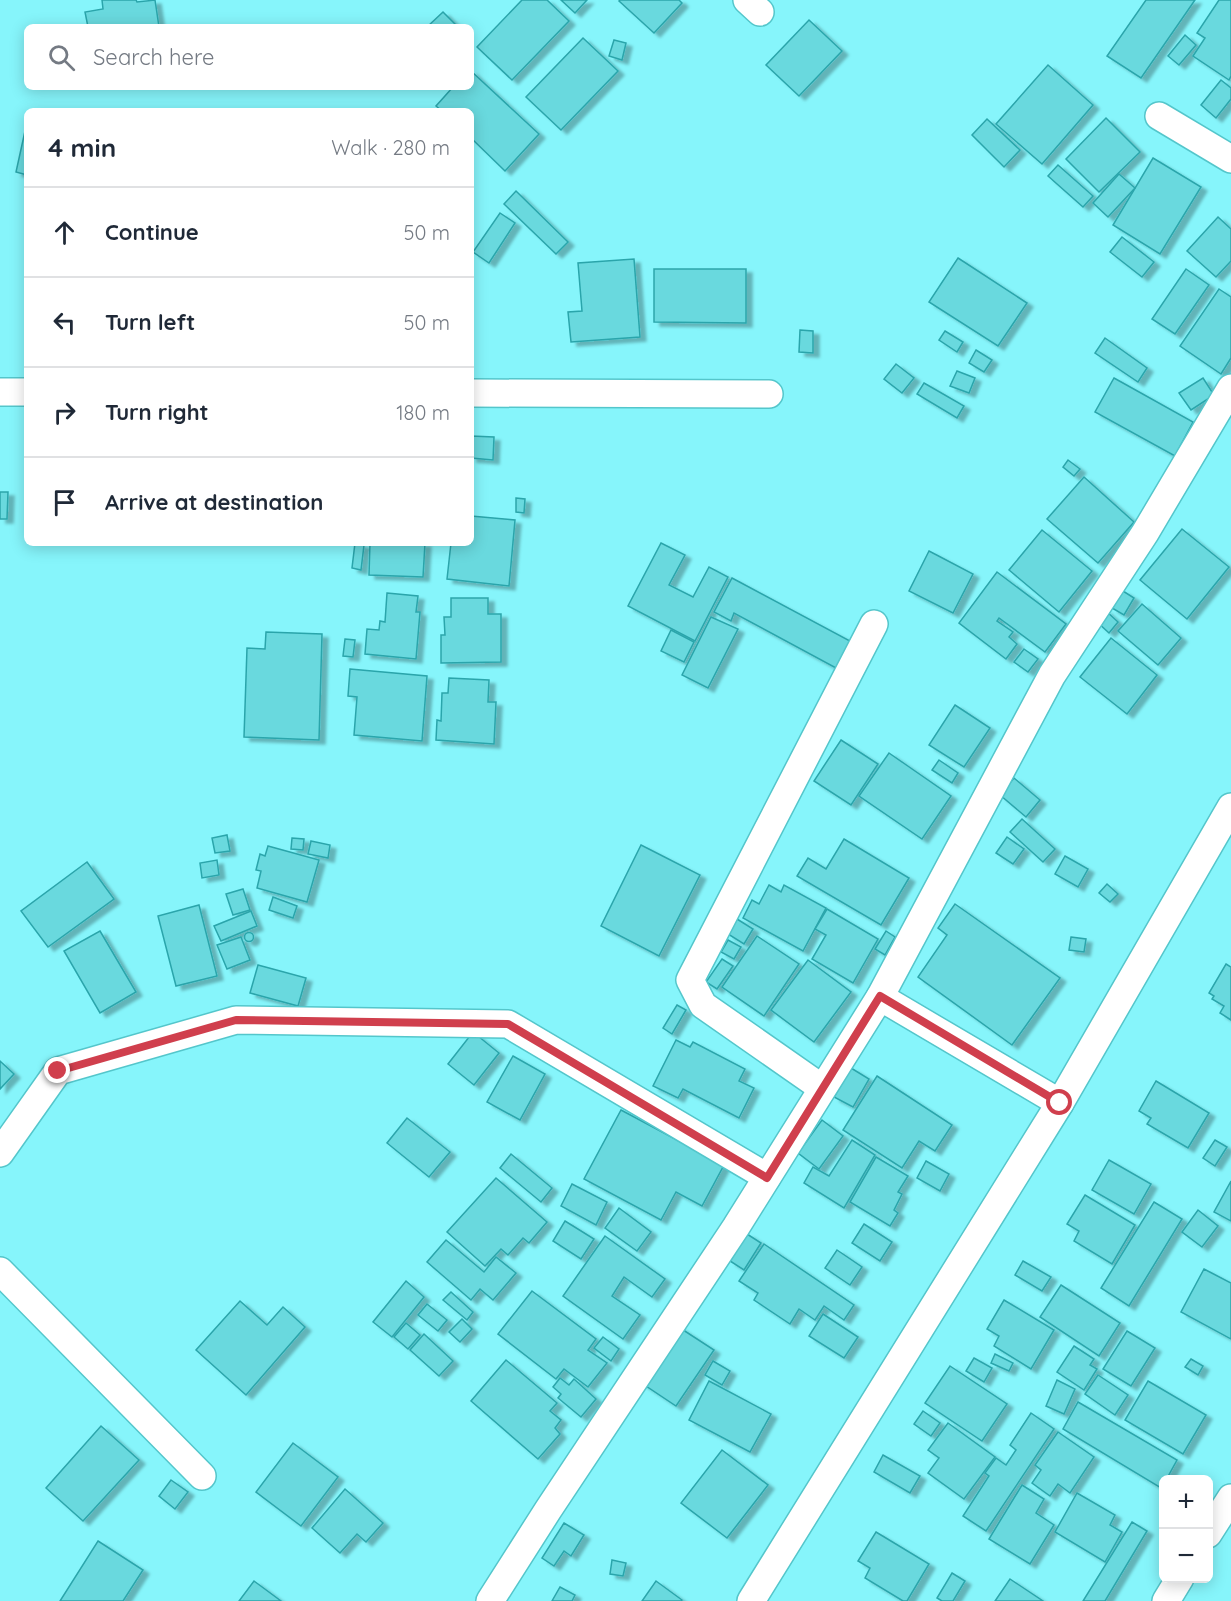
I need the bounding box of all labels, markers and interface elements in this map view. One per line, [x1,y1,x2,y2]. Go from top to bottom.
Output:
search box [24,24,474,90]
icon: search [45,41,78,74]
text: Search here [93,43,214,71]
text: 4 min [48,131,116,164]
text: Walk · 280 m [331,135,450,160]
icon: ahead [48,216,81,249]
text: Continue [105,218,199,246]
text: 50 m [404,220,450,245]
icon: left [48,306,81,339]
text: Turn left [105,308,195,336]
text: 50 m [404,310,450,335]
icon: right [48,396,81,429]
text: Turn right [105,398,209,426]
text: 180 m [396,400,450,425]
icon: arrive [48,486,81,519]
text: Arrive at destination [105,488,323,516]
route end [44,1057,70,1083]
route start [1046,1089,1072,1115]
map controls [1159,1475,1213,1583]
button: + [1159,1475,1213,1529]
button: − [1159,1529,1213,1583]

